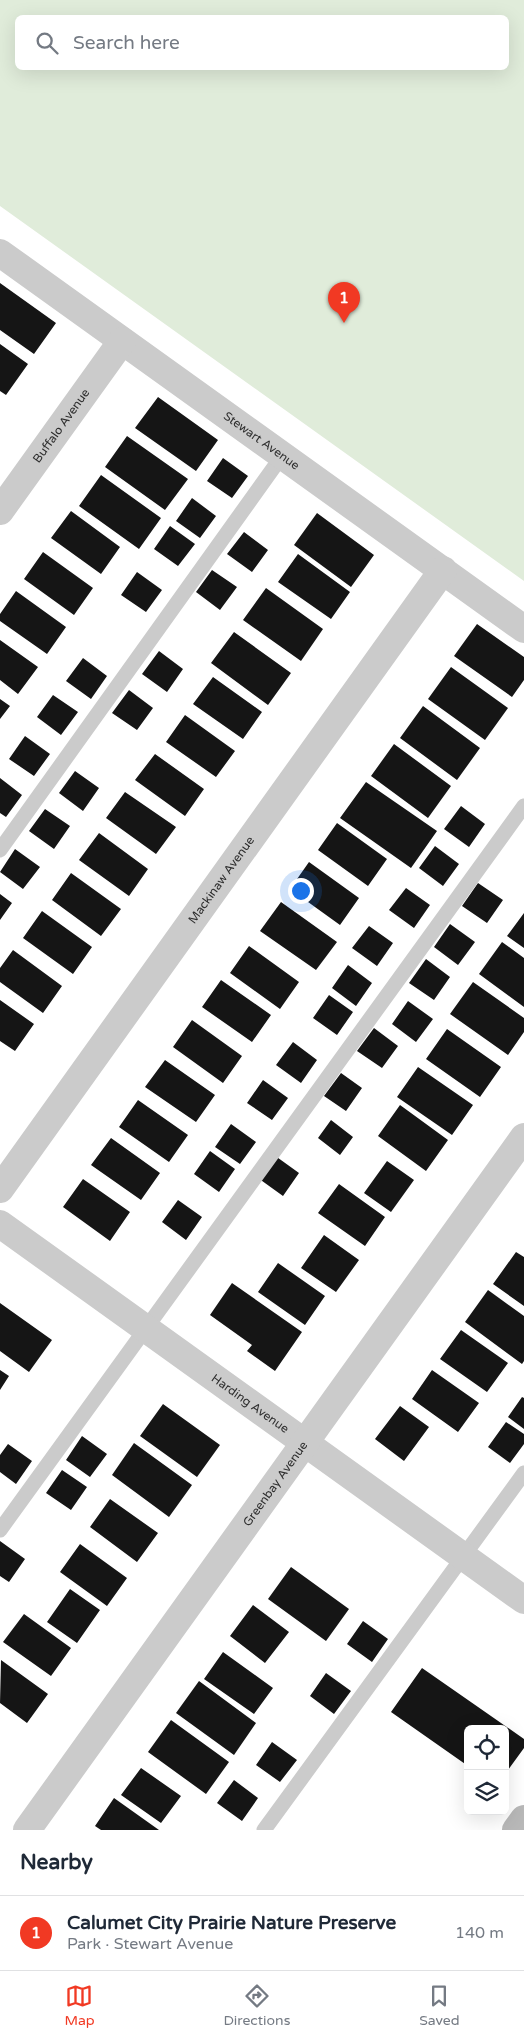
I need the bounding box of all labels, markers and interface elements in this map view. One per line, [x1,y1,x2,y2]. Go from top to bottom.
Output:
search box [15,15,509,70]
icon: search [33,29,61,57]
text: Search here [73,32,180,54]
pin: 1 [328,282,360,323]
street label: Buffalo Avenue [30,386,93,465]
street label: Stewart Avenue [221,409,302,473]
street label: Mackinaw Avenue [185,834,257,926]
your location [288,878,314,904]
street label: Harding Avenue [209,1371,292,1436]
street label: Greenbay Avenue [240,1438,311,1529]
map controls [464,1725,509,1815]
button: locate [464,1725,509,1770]
button: layers [464,1770,509,1815]
text: Nearby [20,1850,93,1875]
text: Calumet City Prairie Nature Preserve [67,1912,396,1934]
text: 1 [31,1923,41,1943]
text: 140 m [455,1923,504,1943]
text: Park · Stewart Avenue [67,1934,233,1954]
tab: Map [64,1982,95,2029]
tab: Directions [223,1982,290,2029]
tab: Saved [419,1982,460,2029]

